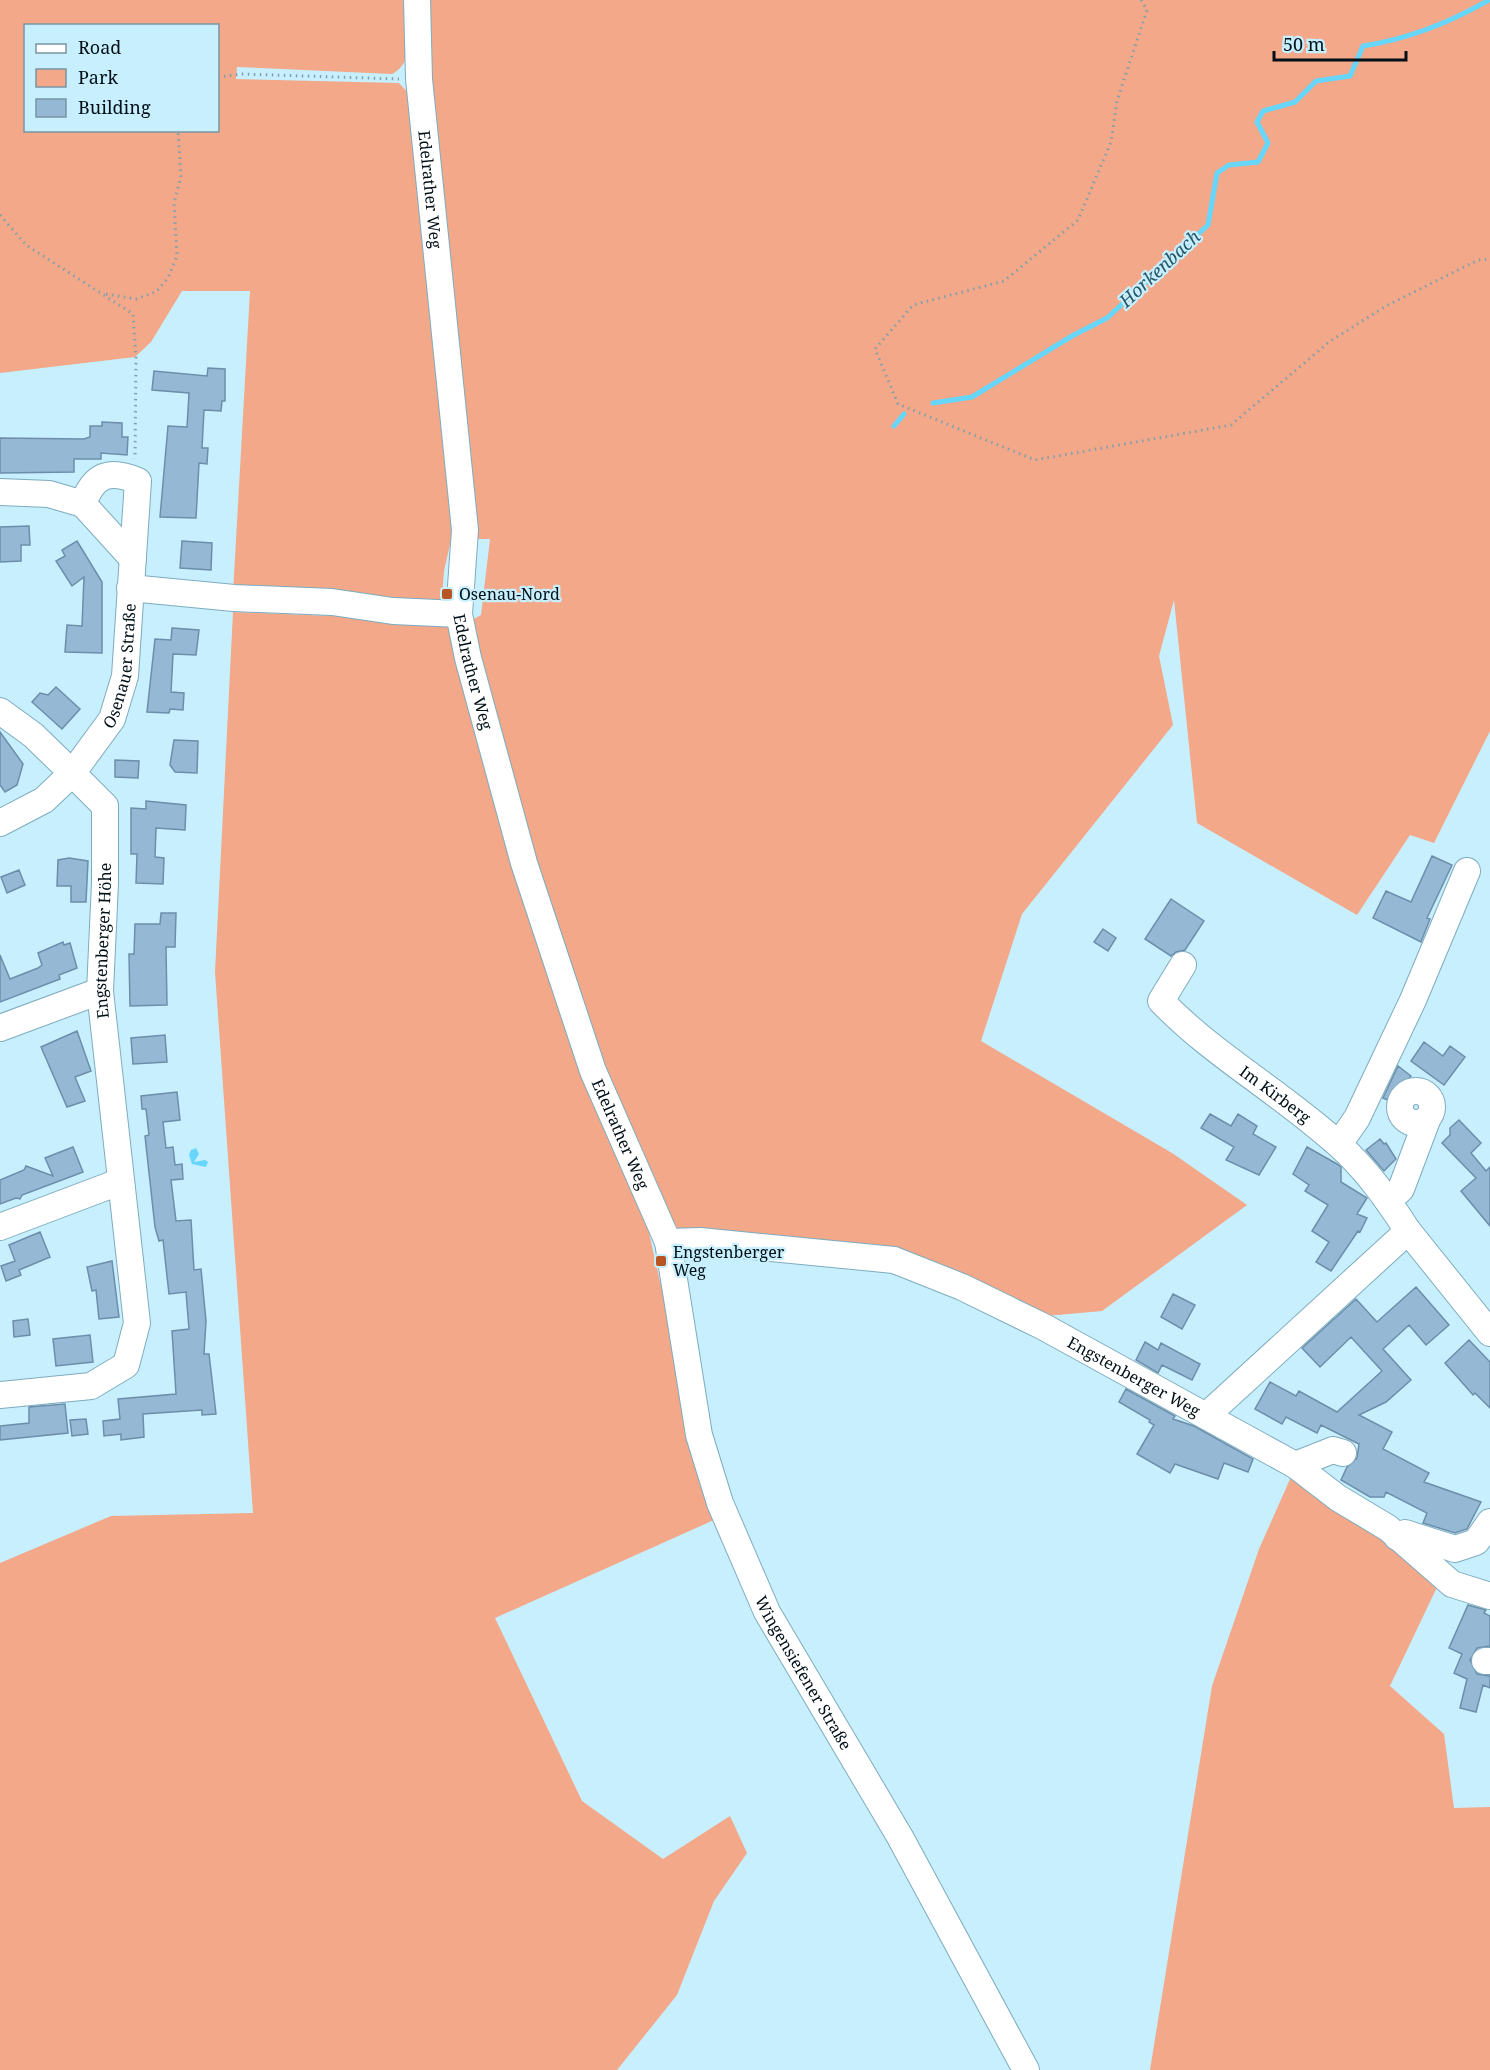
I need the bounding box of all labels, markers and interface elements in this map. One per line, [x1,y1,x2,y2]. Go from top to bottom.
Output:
legend [24,24,219,132]
scale bar [1274,24,1406,62]
text: 50 m [1283,32,1325,56]
text: Road [78,35,121,59]
text: Park [78,65,118,89]
text: Building [78,95,151,119]
street label: Edelrather Weg [413,129,447,250]
water label: Horkenbach [1113,224,1205,313]
place label: Osenau-Nord [459,583,560,605]
marker: Osenau-Nord [440,587,454,601]
street label: Osenauer Straße [98,603,141,733]
street label: Edelrather Weg [448,612,498,732]
street label: Engstenberger Höhe [89,863,116,1020]
street label: Im Kirberg [1235,1060,1316,1128]
street label: Edelrather Weg [587,1075,655,1193]
place label: Engstenberger Weg [673,1241,785,1281]
marker: Engstenberger Weg [654,1254,668,1268]
street label: Engstenberger Weg [1064,1331,1205,1422]
street label: Wingensiefener Straße [750,1592,857,1754]

